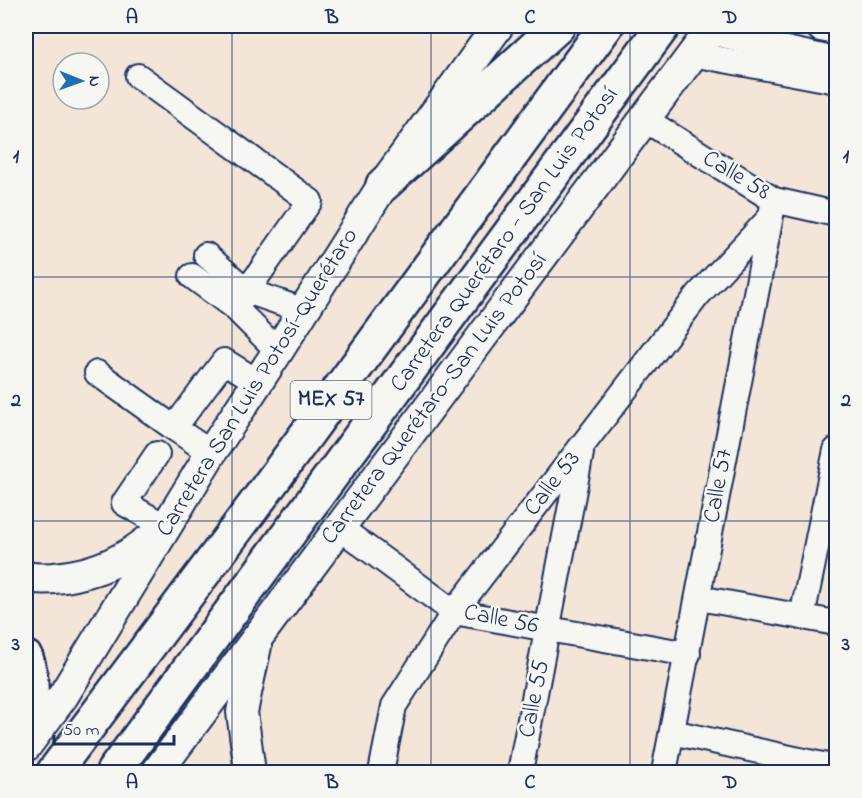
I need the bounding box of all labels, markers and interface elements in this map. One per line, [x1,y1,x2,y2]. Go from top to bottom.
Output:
text: A [126,4,138,33]
text: B [324,4,339,33]
text: C [525,4,536,33]
text: D [722,4,737,33]
north arrow [51,51,111,111]
text: N [82,76,106,87]
street label: Carretera Querétaro - San Luis Potosí [382,80,628,400]
street label: Calle 58 [695,142,777,210]
text: 1 [13,143,20,172]
text: 1 [843,143,850,172]
street label: Carretera San Luis Potosí-Querétaro [148,222,368,544]
street label: Carretera Querétaro-San Luis Potosí [313,245,557,553]
road number: MEX 57 [290,381,372,419]
text: 2 [10,387,21,416]
text: 2 [840,387,851,416]
street label: Calle 53 [516,444,590,524]
street label: Calle 57 [695,446,743,526]
street label: Calle 56 [461,596,542,644]
text: 3 [11,631,20,660]
text: 3 [841,631,850,660]
street label: Calle 55 [510,657,560,741]
scale bar [54,708,174,746]
text: 50 m [63,718,100,744]
text: A [126,769,138,798]
text: B [324,769,339,798]
text: C [525,769,536,798]
text: D [722,769,737,798]

